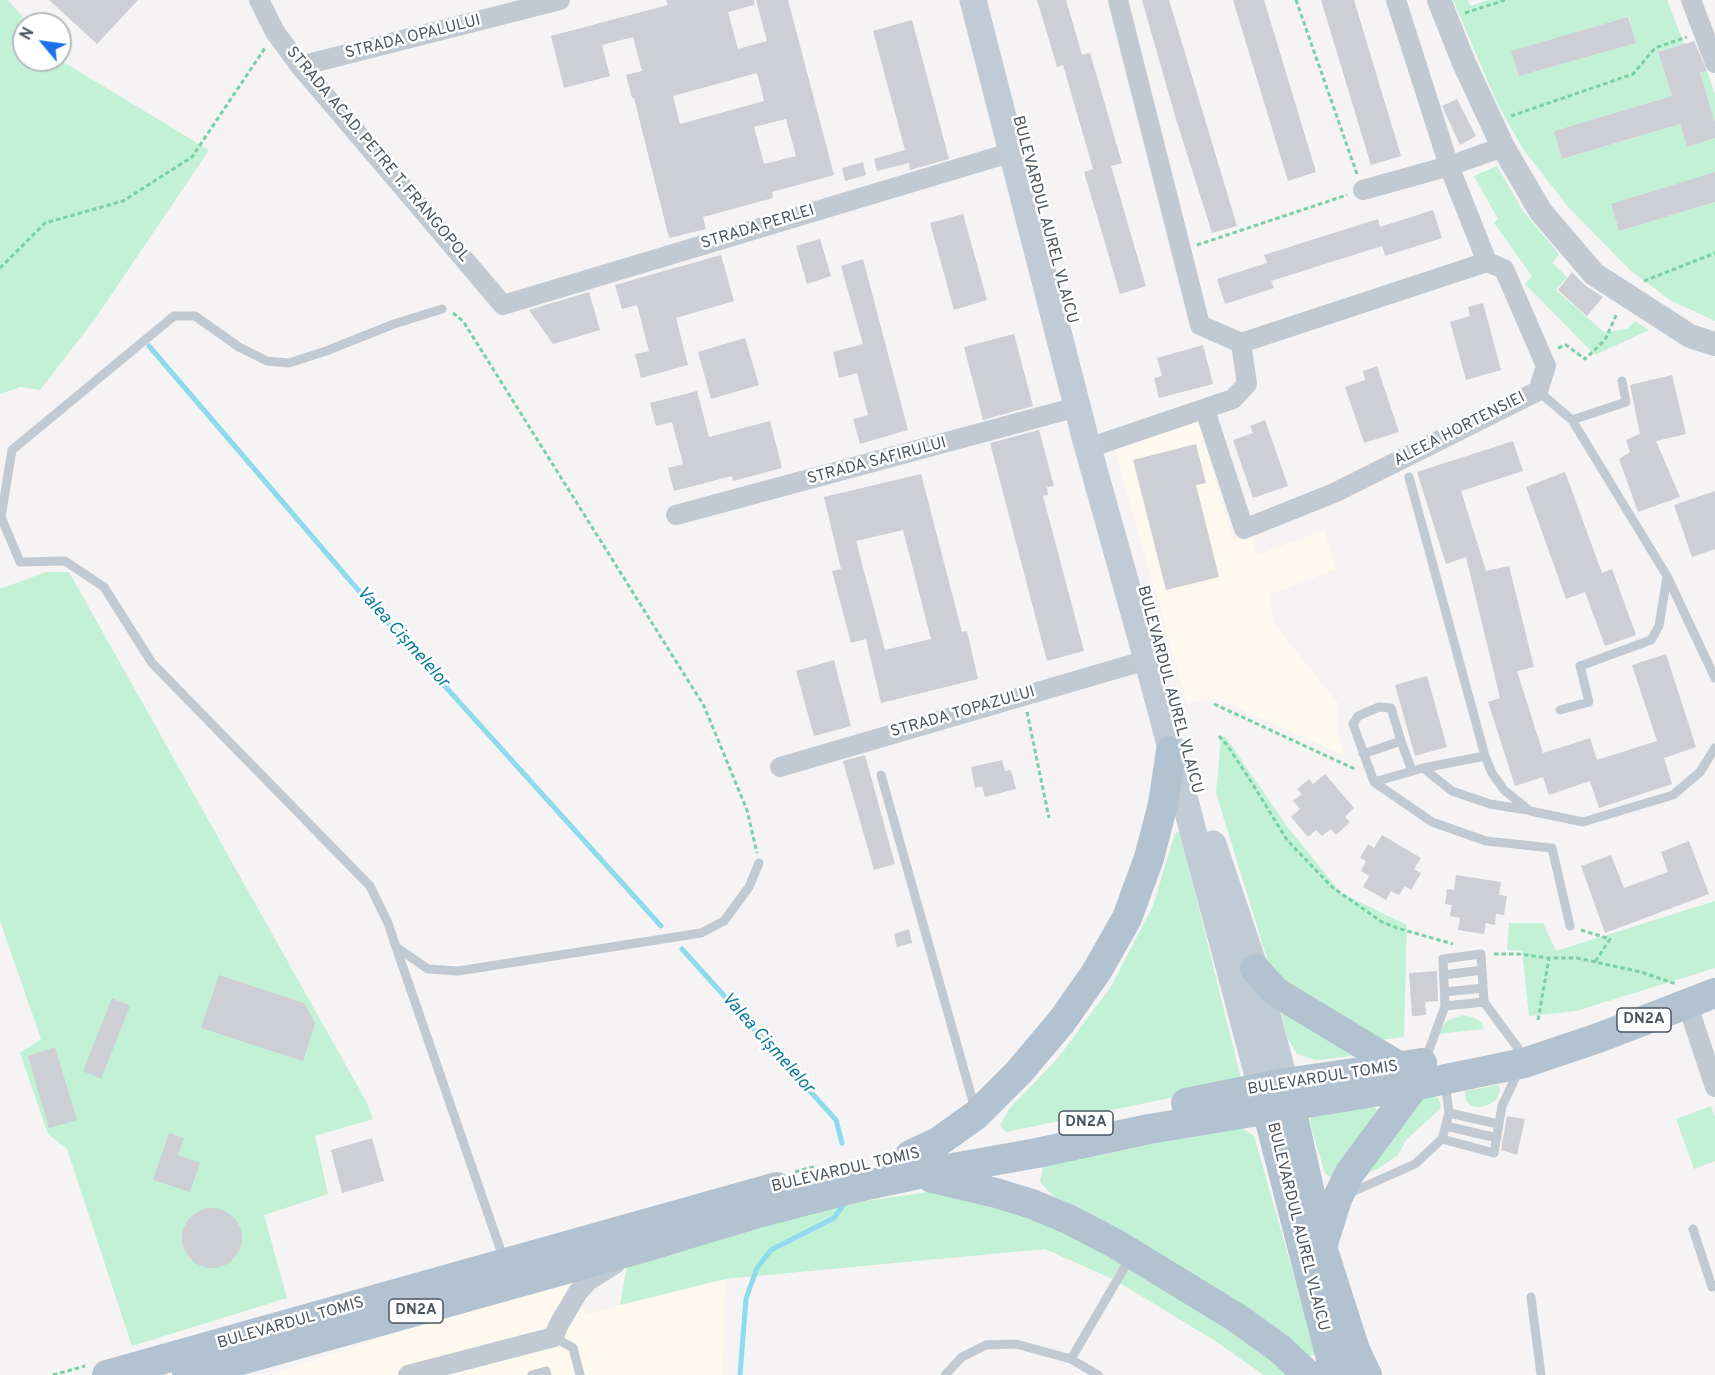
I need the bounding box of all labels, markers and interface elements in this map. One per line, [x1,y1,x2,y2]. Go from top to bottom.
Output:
north arrow [12,12,72,72]
street label: STRADA OPALULUI [343,12,483,64]
text: N [16,24,40,44]
street label: STRADA ACAD. PETRE T. FRANGOPOL [281,44,473,266]
street label: BULEVARDUL AUREL VLAICU [1007,114,1081,326]
street label: STRADA PERLEI [699,202,817,254]
street label: ALEEA HORTENSIEI [1391,389,1529,471]
street label: STRADA SAFIRULUI [805,434,949,490]
water label: Valea Cișmelelor [351,583,453,693]
street label: BULEVARDUL AUREL VLAICU [1132,584,1206,796]
street label: STRADA TOPAZULUI [889,683,1037,743]
water label: Valea Cișmelelor [716,989,818,1099]
road number: DN2A [1617,1008,1671,1032]
street label: BULEVARDUL TOMIS [1247,1058,1399,1100]
road number: DN2A [1059,1111,1113,1135]
street label: BULEVARDUL AUREL VLAICU [1262,1121,1332,1333]
street label: BULEVARDUL TOMIS [770,1145,922,1197]
street label: BULEVARDUL TOMIS [215,1294,367,1354]
road number: DN2A [389,1299,443,1323]

